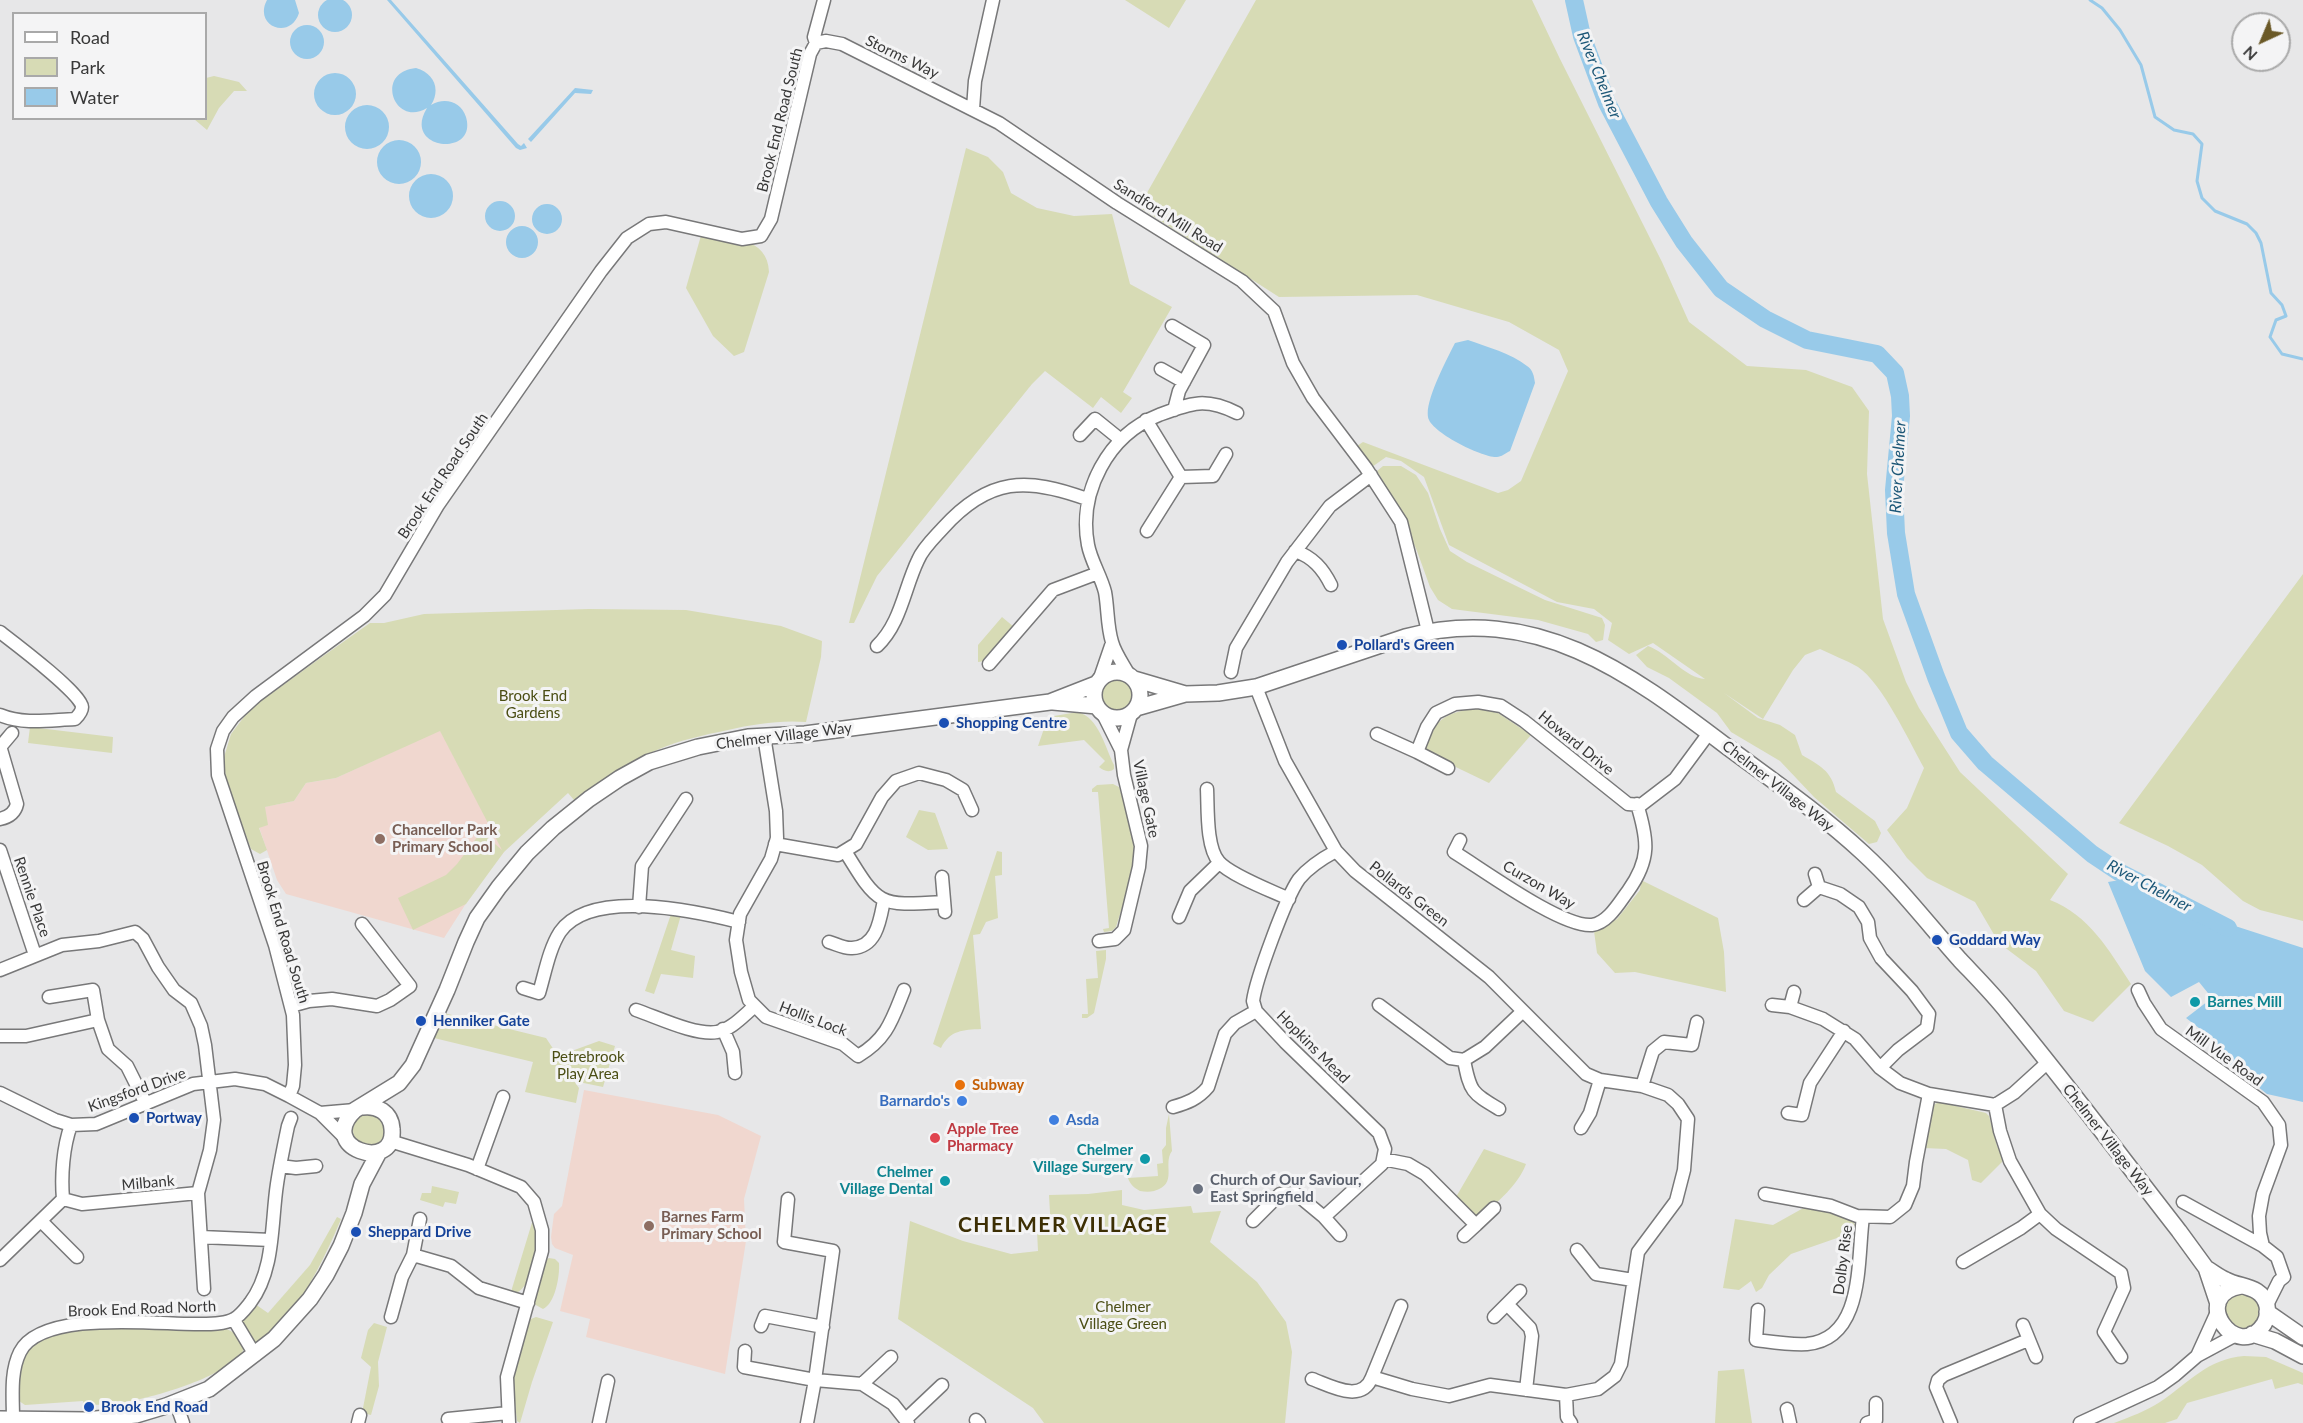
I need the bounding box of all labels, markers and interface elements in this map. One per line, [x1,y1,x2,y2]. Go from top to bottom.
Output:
legend [12,12,207,120]
north arrow [2231,12,2291,72]
text: Road [70,26,110,48]
water label: River Chelmer [1573,28,1625,122]
street label: Storms Way [862,31,942,83]
text: N [2239,43,2261,65]
street label: Brook End Road South [753,46,807,194]
text: Park [70,56,105,78]
text: Water [70,86,119,108]
street label: Sandford Mill Road [1110,175,1226,257]
street label: Brook End Road South [394,410,492,542]
water label: River Chelmer [1886,420,1910,514]
place label: Pollard's Green [1354,636,1454,654]
marker: Pollard's Green [1335,638,1349,652]
park label: Brook End Gardens [499,687,567,722]
street label: Howard Drive [1535,707,1617,779]
place label: Shopping Centre [956,714,1067,732]
marker: Shopping Centre [937,716,951,730]
street label: Chelmer Village Way [715,719,853,753]
street label: Chelmer Village Way [1719,737,1837,835]
street label: Village Gate [1129,758,1163,840]
place label: Chancellor Park Primary School [392,821,497,856]
marker: Chancellor Park Primary School [373,832,387,846]
street label: Rennie Place [10,854,54,940]
water label: River Chelmer [2104,856,2194,916]
street label: Pollards Green [1366,857,1452,931]
street label: Curzon Way [1500,857,1578,913]
street label: Brook End Road South [253,859,313,1005]
place label: Goddard Way [1949,931,2041,949]
marker: Goddard Way [1930,933,1944,947]
place label: Barnes Mill [2207,993,2282,1011]
marker: Barnes Mill [2188,995,2202,1009]
street label: Hollis Lock [777,998,849,1040]
street label: Hopkins Mead [1273,1007,1353,1087]
place label: Henniker Gate [433,1012,530,1030]
marker: Henniker Gate [414,1014,428,1028]
street label: Mill Vue Road [2182,1022,2266,1090]
park label: Petrebrook Play Area [551,1048,625,1083]
street label: Kingsford Drive [86,1064,188,1116]
place label: Subway [972,1076,1024,1094]
marker: Subway [953,1078,967,1092]
street label: Chelmer Village Way [2059,1081,2157,1199]
place label: Barnardo's [879,1092,950,1110]
marker: Barnardo's [955,1094,969,1108]
place label: Portway [146,1109,202,1127]
marker: Portway [127,1111,141,1125]
place label: Asda [1066,1111,1099,1129]
marker: Asda [1047,1113,1061,1127]
place label: Apple Tree Pharmacy [947,1120,1019,1155]
marker: Apple Tree Pharmacy [928,1131,942,1145]
place label: Chelmer Village Surgery [1033,1141,1133,1176]
marker: Chelmer Village Surgery [1138,1152,1152,1166]
place label: Chelmer Village Dental [840,1163,933,1198]
place label: Church of Our Saviour, East Springfield [1210,1171,1362,1206]
street label: Milbank [121,1172,175,1194]
marker: Chelmer Village Dental [938,1174,952,1188]
marker: Church of Our Saviour, East Springfield [1191,1182,1205,1196]
place label: Barnes Farm Primary School [661,1208,762,1243]
district label: CHELMER VILLAGE [958,1212,1168,1238]
marker: Barnes Farm Primary School [642,1219,656,1233]
place label: Sheppard Drive [368,1223,471,1241]
street label: Dolby Rise [1830,1224,1856,1296]
marker: Sheppard Drive [349,1225,363,1239]
street label: Brook End Road North [68,1297,216,1321]
park label: Chelmer Village Green [1079,1298,1167,1333]
place label: Brook End Road [101,1398,208,1416]
marker: Brook End Road [82,1400,96,1414]

